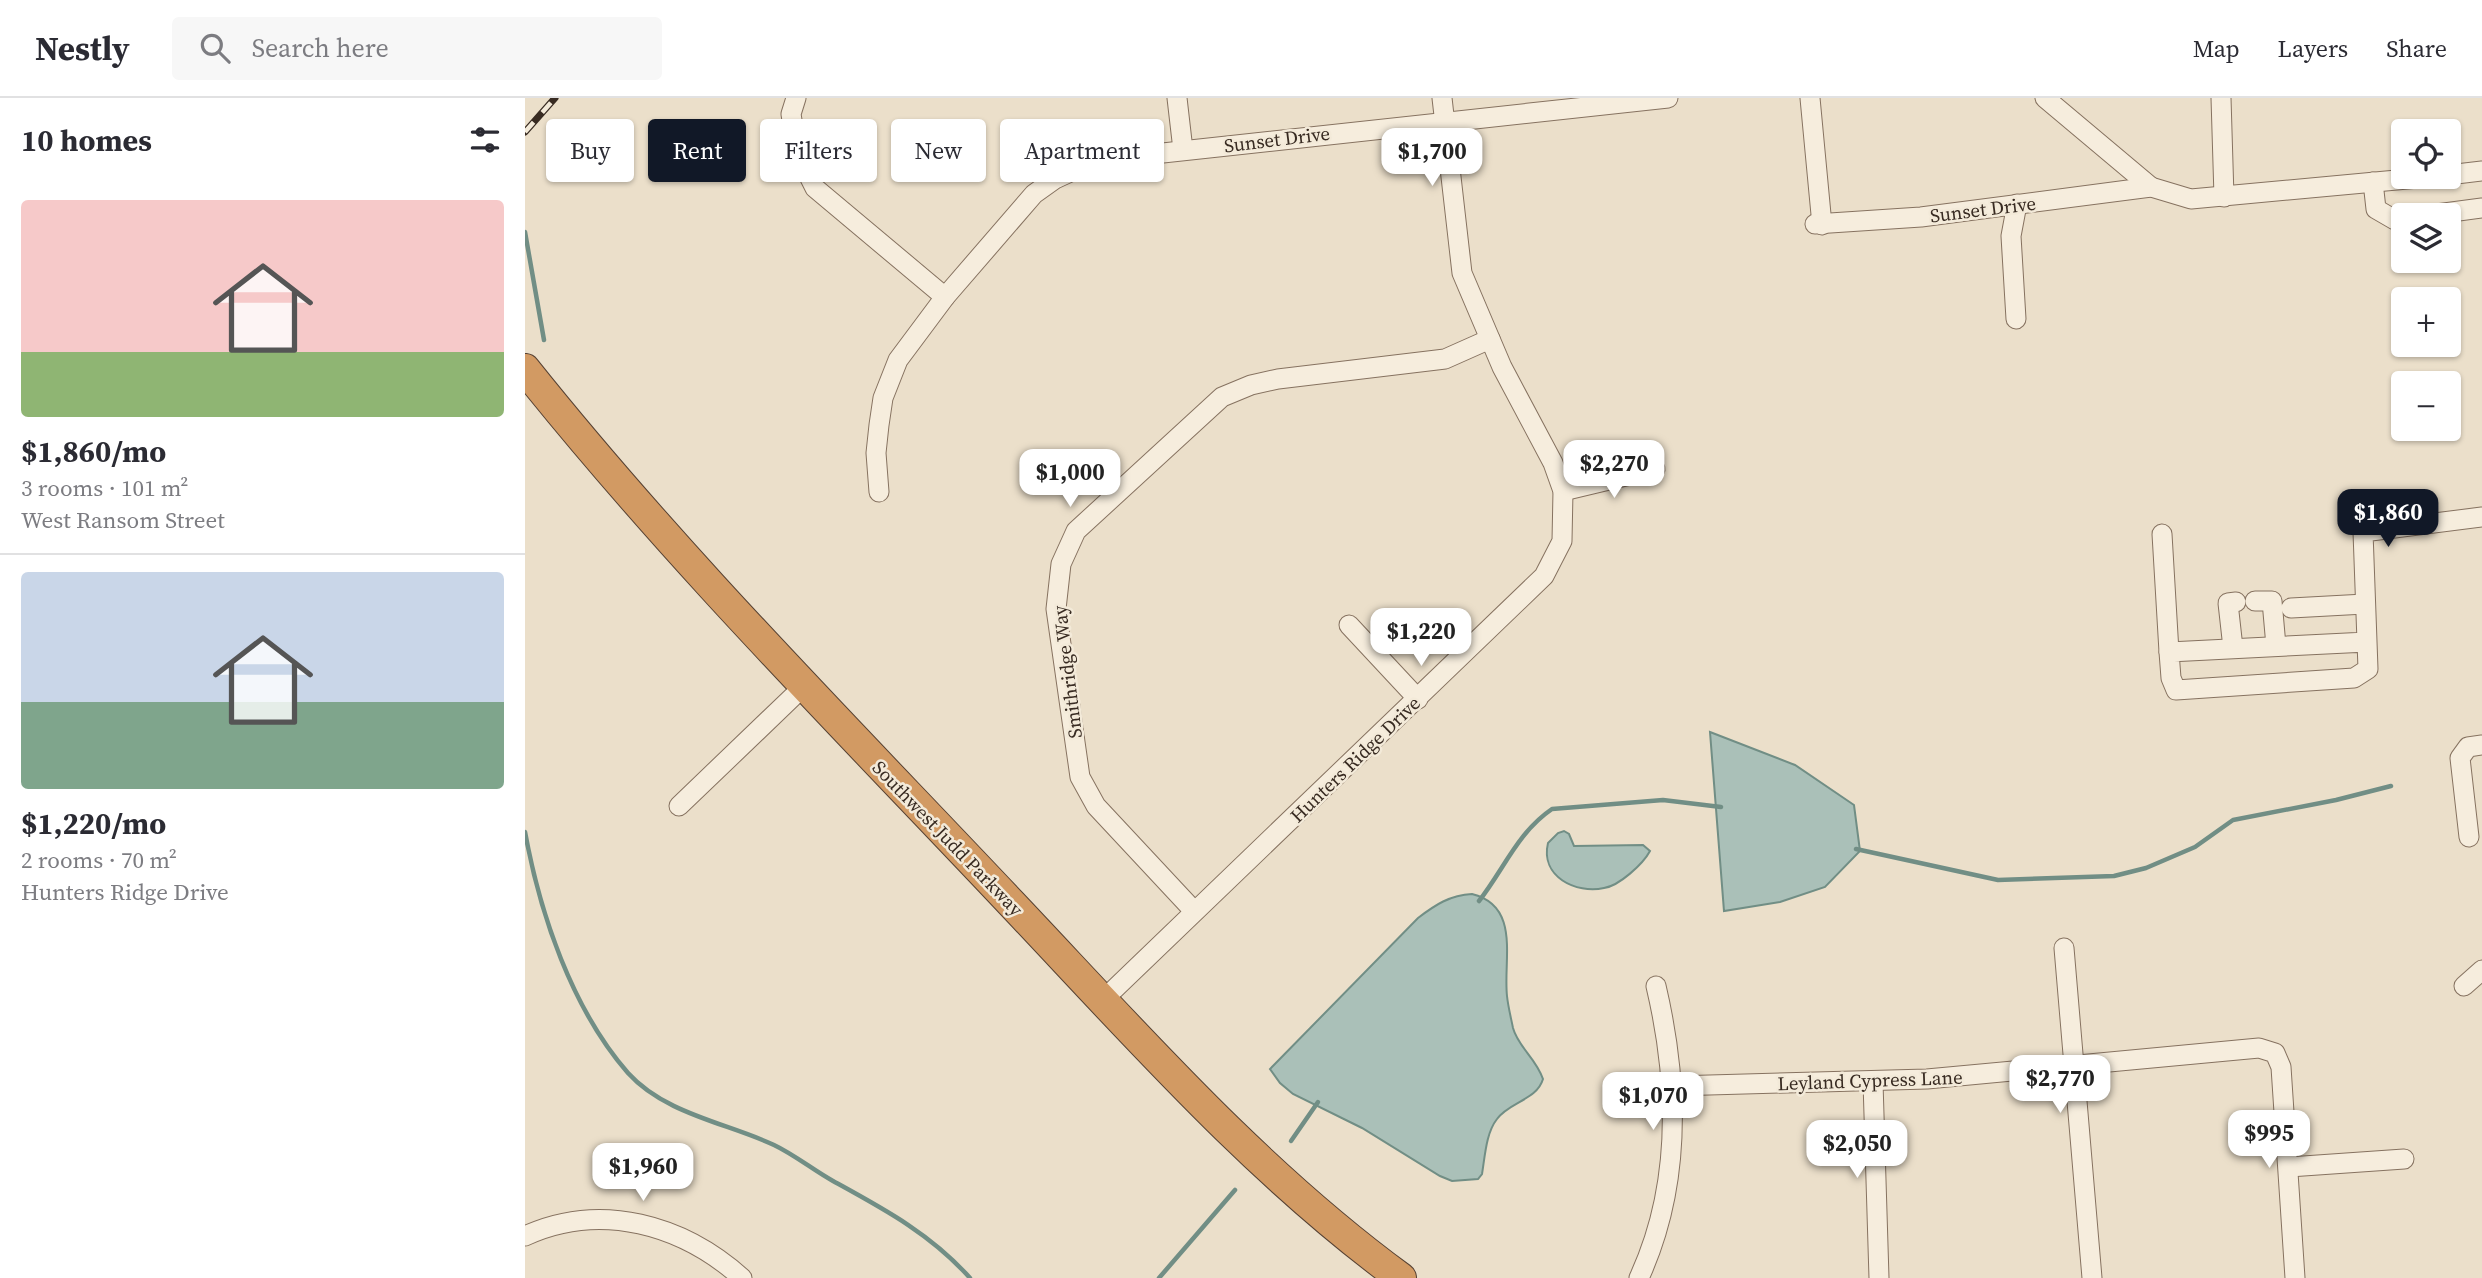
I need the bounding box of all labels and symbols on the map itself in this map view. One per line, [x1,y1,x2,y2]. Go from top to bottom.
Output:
street label: Sunset Drive [1223,120,1331,158]
pin: $1,700 [1375,129,1489,188]
street label: Sunset Drive [1929,190,2037,228]
pin: $2,270 [1557,440,1671,500]
pin: $1,000 [1013,450,1127,509]
pin: $1,860 [2331,490,2445,549]
street label: Smithridge Way [1046,604,1088,740]
pin: $1,220 [1364,608,1478,668]
street label: Hunters Ridge Drive [1284,690,1426,828]
street label: Southwest Judd Parkway [867,755,1029,922]
pin: $2,770 [2003,1056,2117,1115]
street label: Leyland Cypress Lane [1777,1064,1963,1096]
pin: $1,070 [1596,1072,1710,1132]
pin: $995 [2228,1110,2310,1170]
pin: $2,050 [1800,1121,1914,1180]
pin: $1,960 [586,1144,700,1203]

